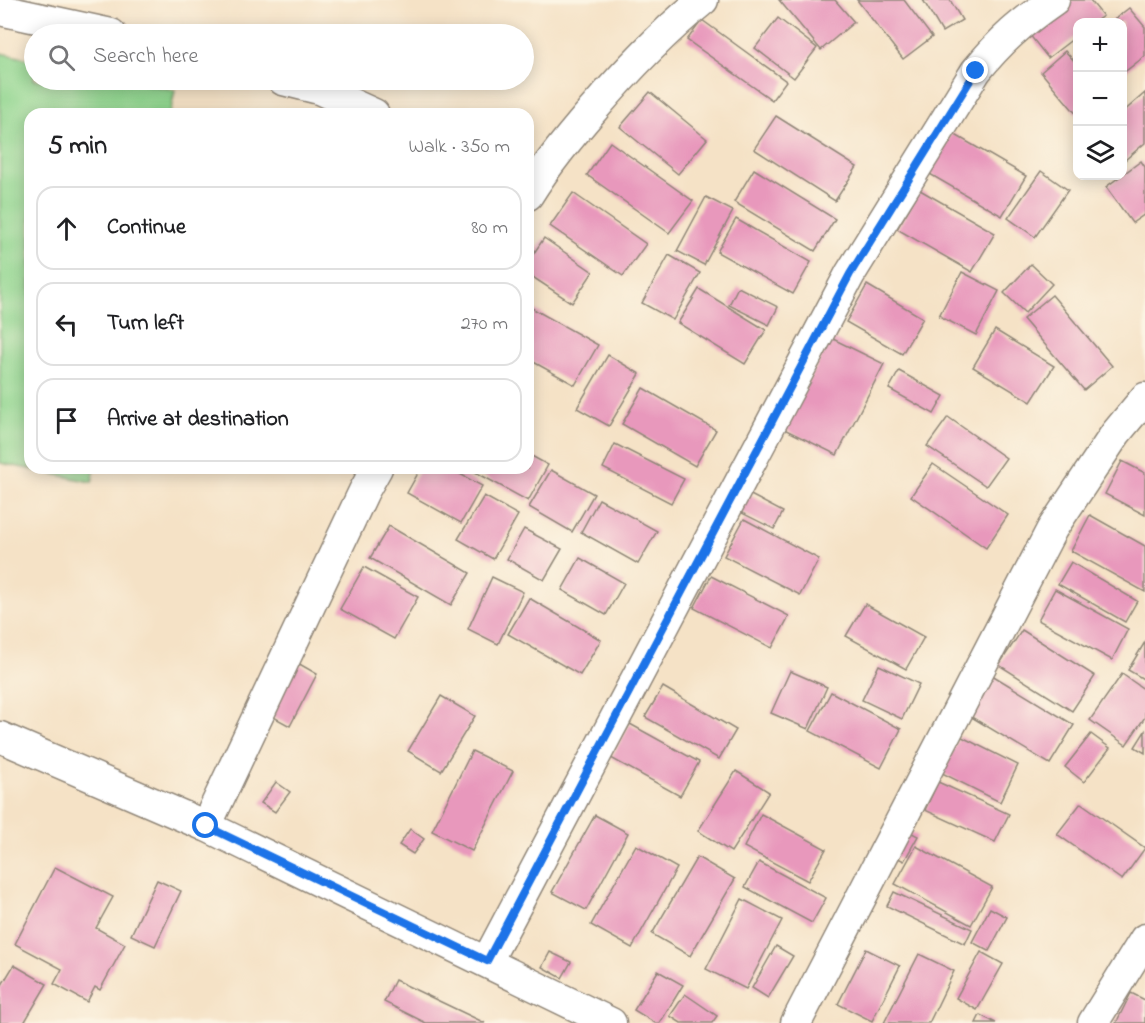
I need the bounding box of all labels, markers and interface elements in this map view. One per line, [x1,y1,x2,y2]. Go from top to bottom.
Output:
map controls [1073,18,1127,180]
button: + [1073,18,1127,72]
search box [24,24,534,90]
icon: search [45,41,78,74]
text: Search here [93,41,198,73]
route end [962,57,988,83]
button: − [1073,72,1127,126]
button: layers [1073,126,1127,180]
text: 5 min [48,128,107,166]
text: Walk · 350 m [408,133,510,162]
icon: ahead [50,212,83,245]
text: Continue [107,212,186,244]
text: 80 m [471,214,508,243]
icon: left [50,308,83,341]
text: Turn left [107,308,184,340]
text: 270 m [461,310,508,339]
icon: arrive [50,404,83,437]
text: Arrive at destination [107,404,289,436]
route start [192,812,218,838]

